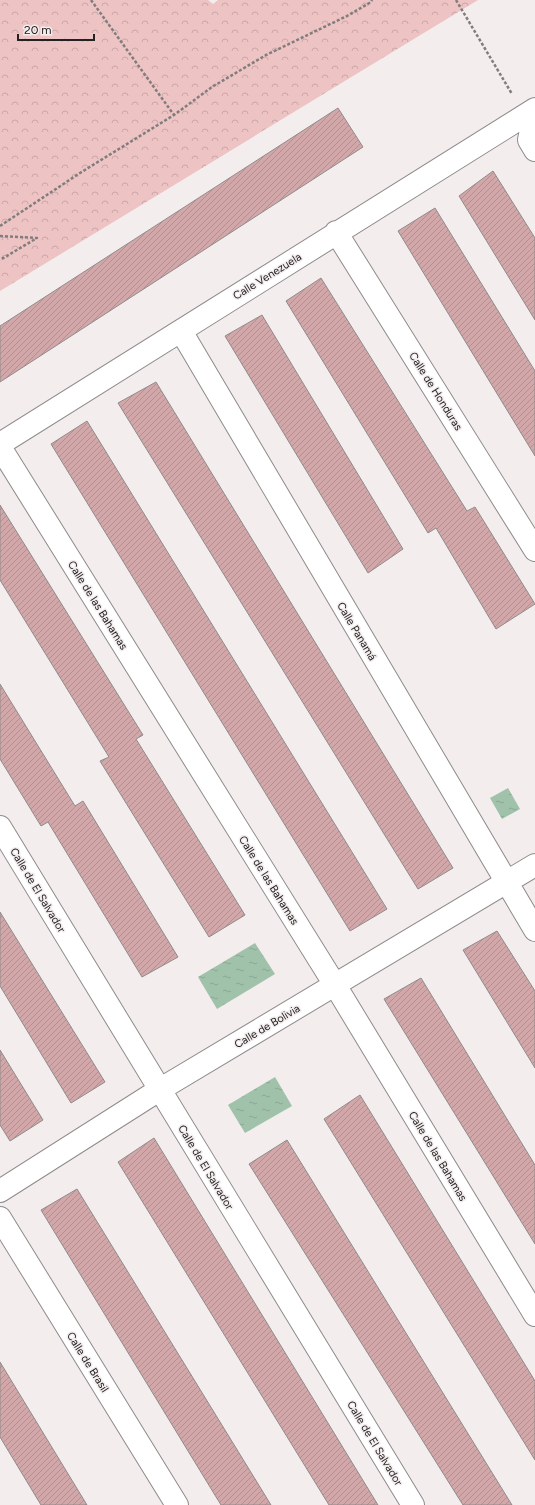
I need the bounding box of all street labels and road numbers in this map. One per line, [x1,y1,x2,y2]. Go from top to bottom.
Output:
street label: Calle Venezuela [231,250,304,303]
street label: Calle de Honduras [406,350,465,433]
street label: Calle de las Bahamas [65,558,130,652]
street label: Calle Panamá [334,600,379,663]
street label: Calle de las Bahamas [236,833,301,927]
street label: Calle de El Salvador [7,846,68,935]
street label: Calle de Bolivia [232,1002,302,1051]
street label: Calle de las Bahamas [406,1109,469,1203]
street label: Calle de El Salvador [175,1123,236,1212]
street label: Calle de Brasil [64,1330,111,1395]
street label: Calle de El Salvador [344,1399,405,1488]

